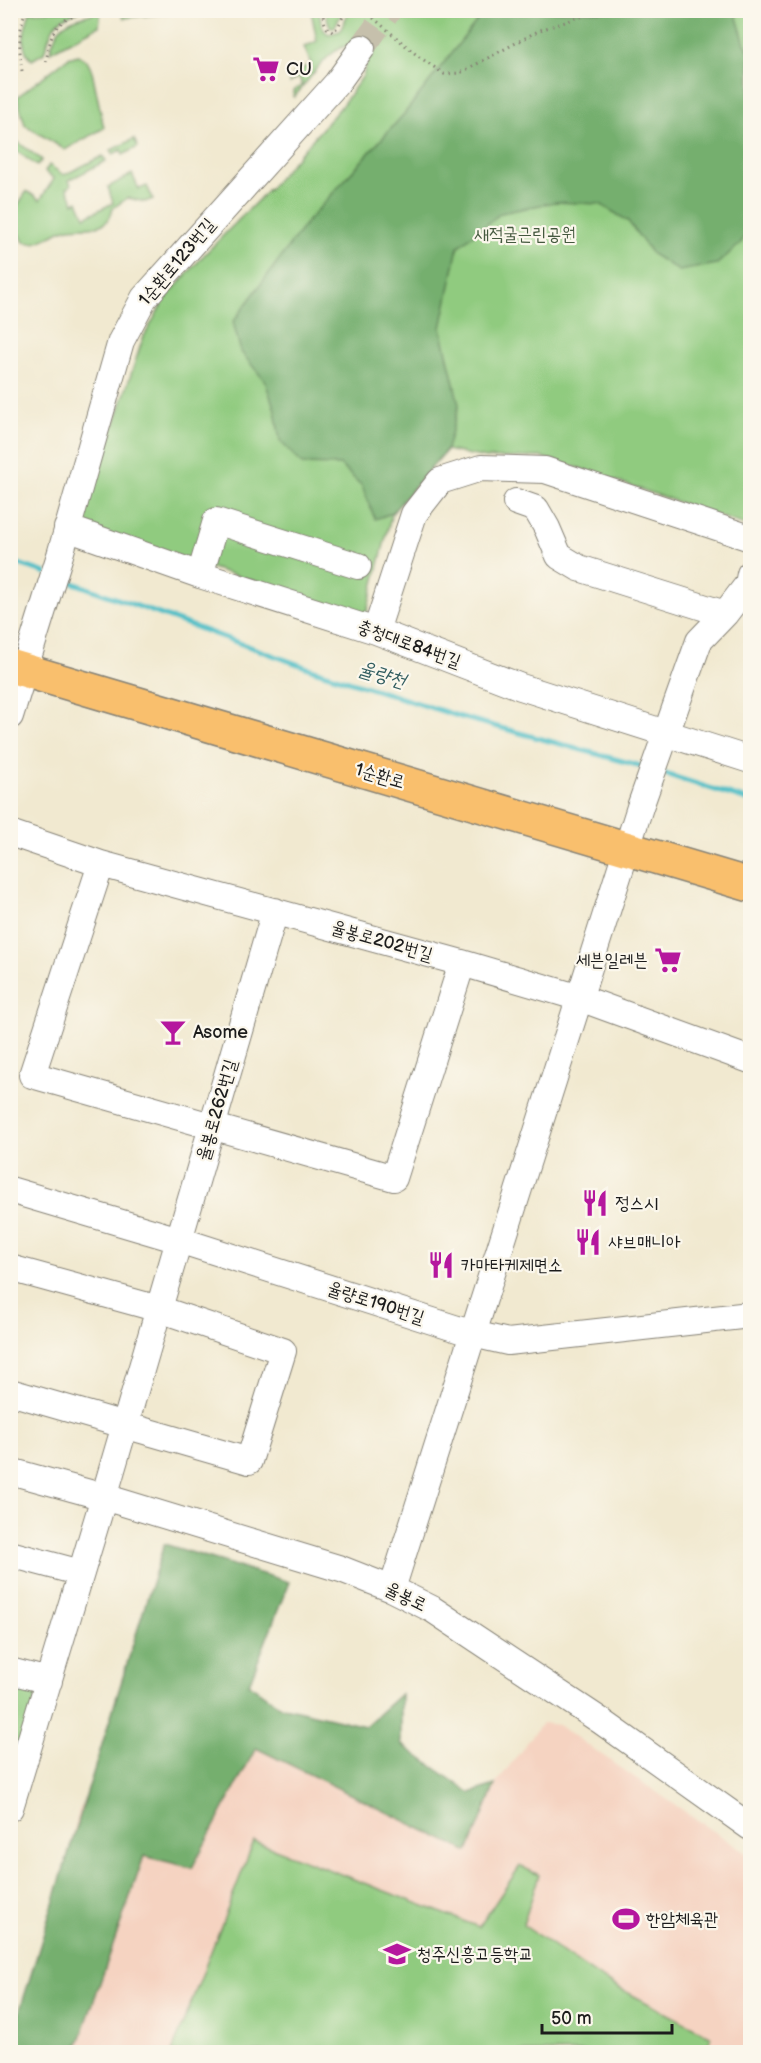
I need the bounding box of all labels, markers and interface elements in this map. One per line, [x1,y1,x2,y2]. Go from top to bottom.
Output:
supermarket icon: CU [251,54,281,84]
place label: CU [286,59,312,80]
street label: 1순환로123번길 [134,214,220,310]
park label: 새적굴근린공원 [474,224,576,245]
street label: 충청대로84번길 [354,616,464,673]
water label: 율량천 [355,656,410,694]
street label: 1순환로 [353,759,407,793]
street label: 율봉로202번길 [329,917,435,966]
supermarket icon: 세븐일레븐 [653,945,683,975]
place label: 세븐일레븐 [576,950,648,971]
bar icon: Asome [158,1017,188,1047]
place label: Asome [193,1022,248,1043]
street label: 율봉로262번길 [192,1056,242,1163]
restaurant icon: 정스시 [580,1188,610,1218]
place label: 정스시 [615,1193,658,1214]
restaurant icon: 샤브매니아 [573,1227,603,1257]
place label: 샤브매니아 [608,1232,681,1253]
restaurant icon: 카마타케제면소 [426,1250,456,1280]
place label: 카마타케제면소 [461,1255,562,1276]
street label: 율량로190번길 [325,1278,427,1329]
street label: 율봉로 [382,1578,430,1616]
sports icon: 한암체육관 [611,1904,641,1934]
place label: 한암체육관 [646,1909,718,1930]
school or university icon: 청주신흥고등학교 [382,1939,412,1969]
place label: 청주신흥고등학교 [417,1944,533,1965]
scale bar [542,1997,672,2035]
text: 50 m [551,2008,592,2029]

